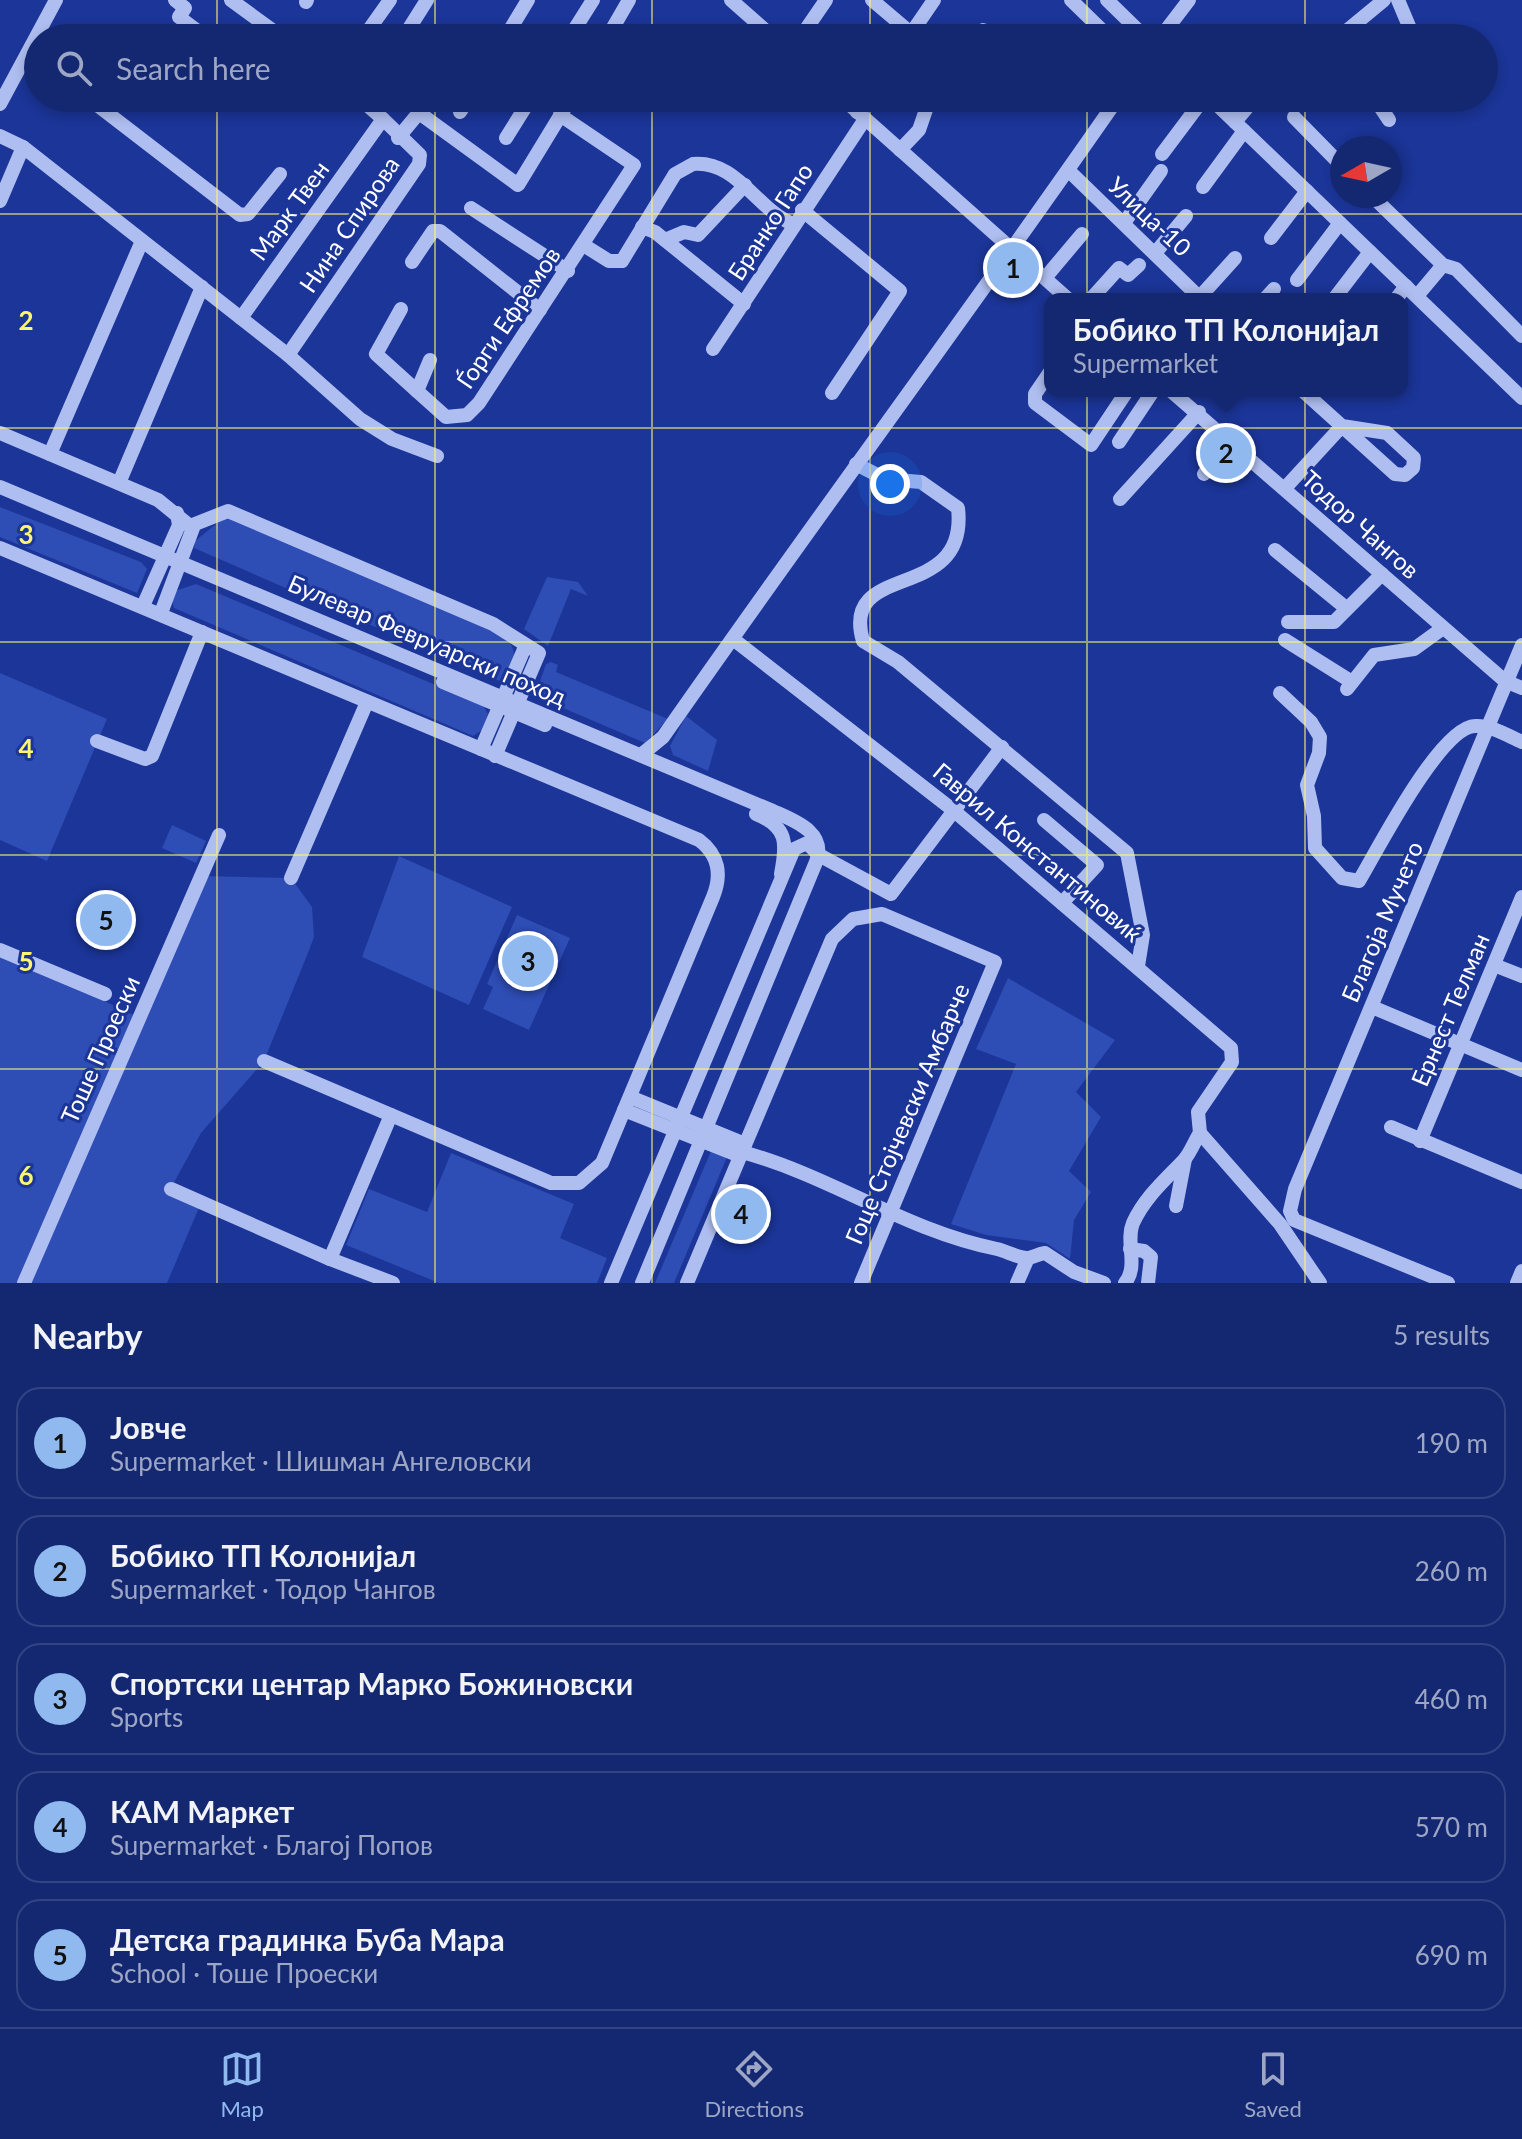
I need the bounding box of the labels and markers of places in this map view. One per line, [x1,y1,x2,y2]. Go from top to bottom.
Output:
pin: 1 [987,238,1039,298]
pin: 2 [1200,423,1252,483]
pin: 5 [80,890,132,950]
pin: 3 [502,931,554,991]
pin: 4 [715,1184,767,1244]

